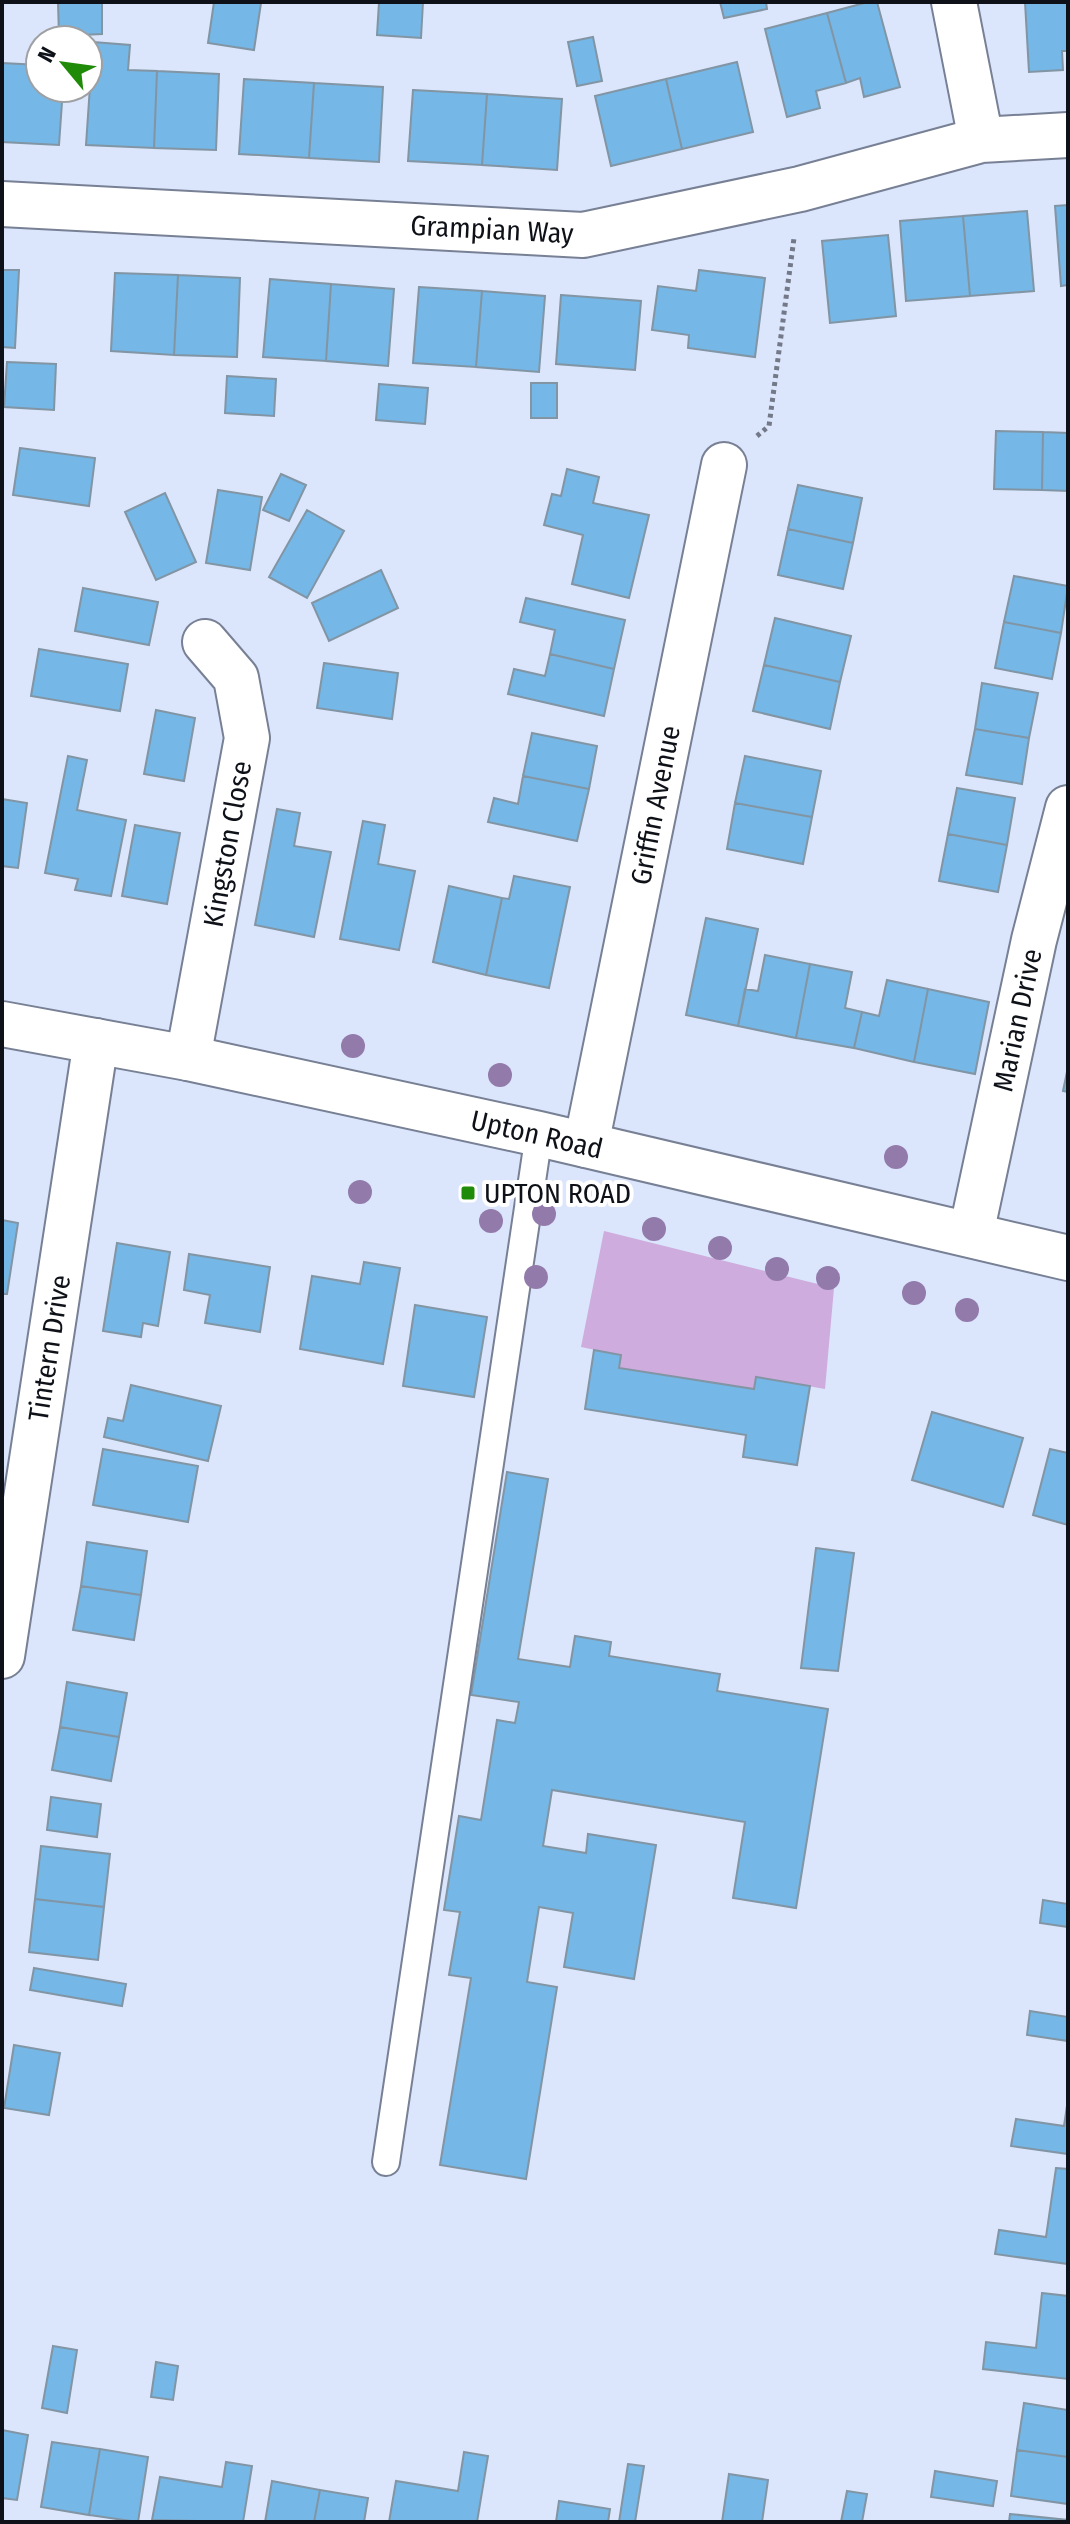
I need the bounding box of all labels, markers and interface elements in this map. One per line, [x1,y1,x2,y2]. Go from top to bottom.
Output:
north arrow [24,24,104,104]
text: N [32,42,62,67]
street label: Grampian Way [410,209,575,250]
street label: Griffin Avenue [624,723,687,888]
street label: Kingston Close [197,758,258,930]
street label: Marian Drive [986,946,1049,1094]
street label: Upton Road [468,1103,606,1166]
place label: UPTON ROAD [484,1177,631,1210]
marker: UPTON ROAD [459,1184,477,1202]
street label: Tintern Drive [22,1273,77,1424]

